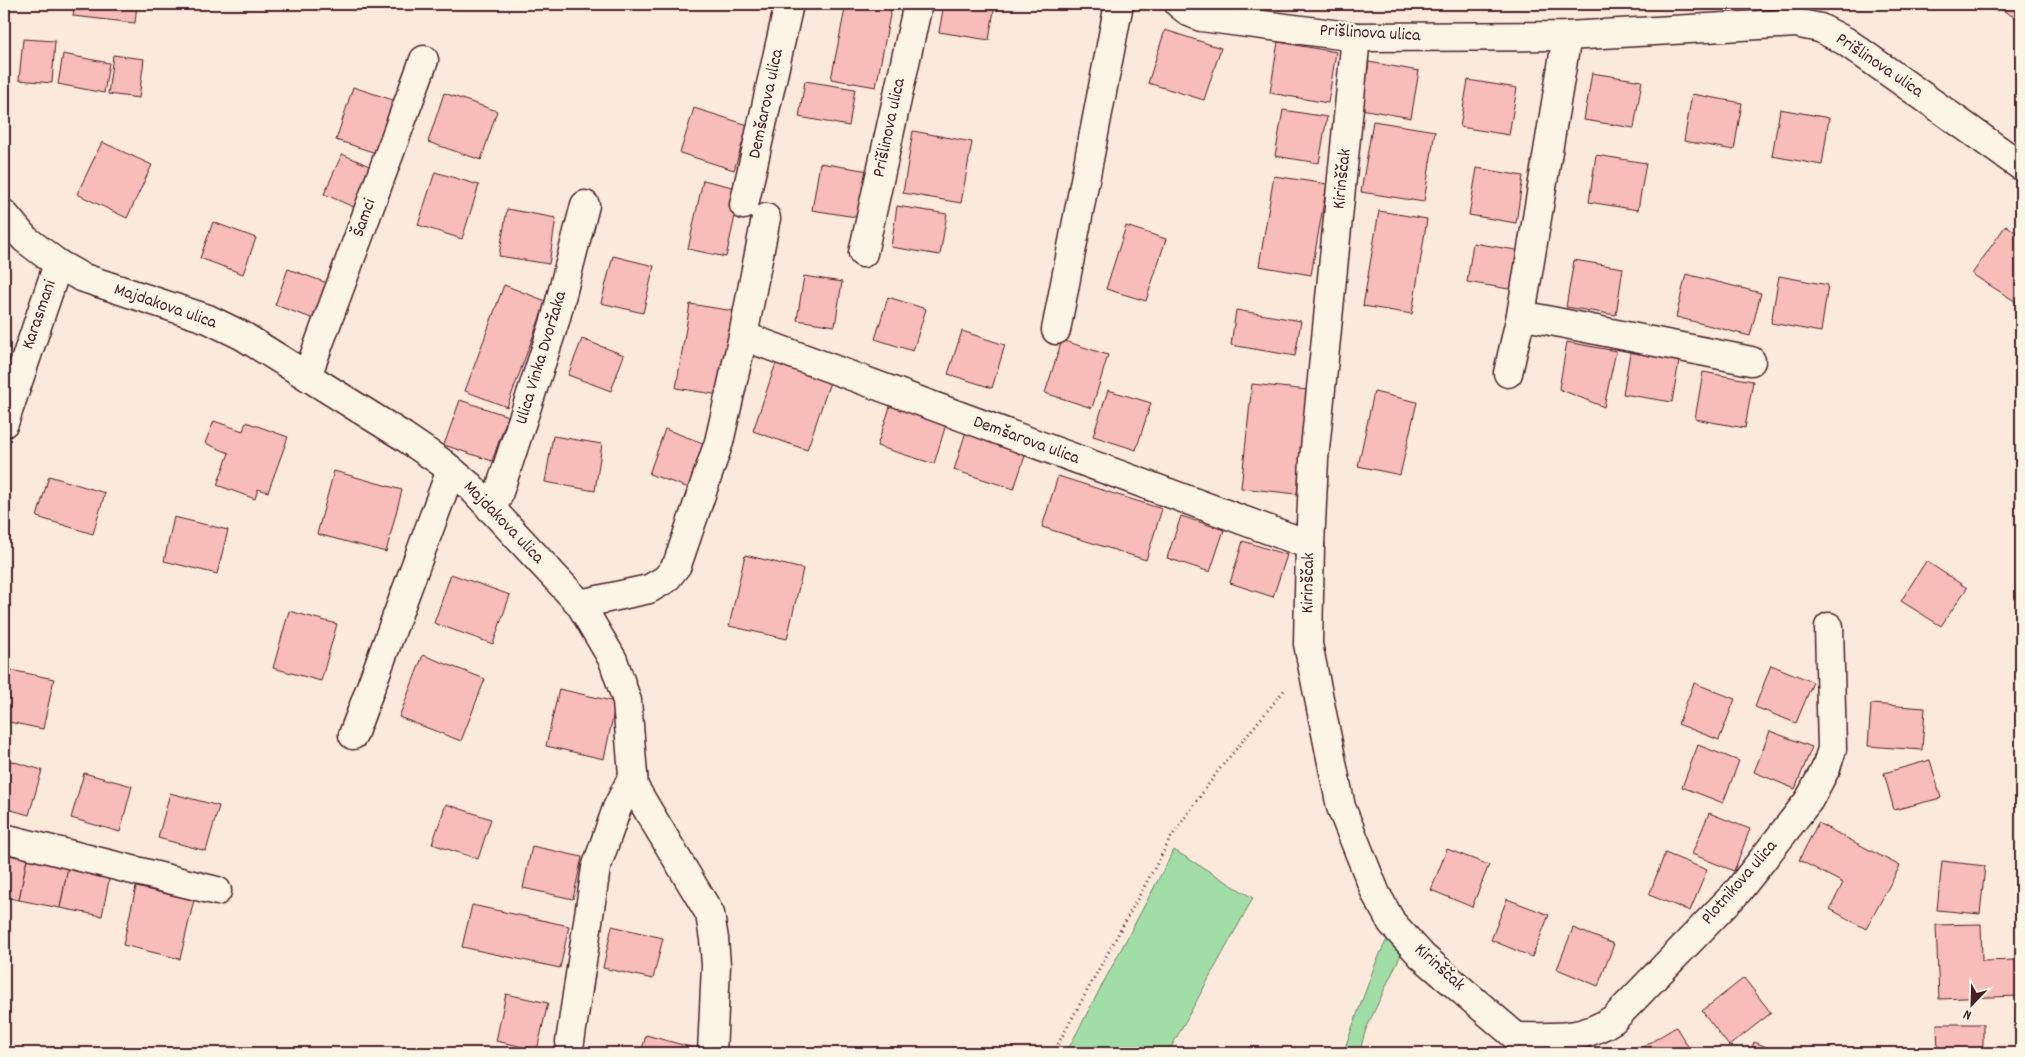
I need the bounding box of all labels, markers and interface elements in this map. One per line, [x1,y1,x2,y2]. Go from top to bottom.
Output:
street label: Prišlinova ulica [1319,19,1422,49]
street label: Prišlinova ulica [1830,27,1928,105]
street label: Demšarova ulica [743,46,791,161]
street label: Prišlinova ulica [867,76,913,180]
street label: Kirinščak [1327,147,1359,211]
street label: Šamci [347,196,383,240]
street label: Karasmani [16,277,64,353]
street label: Majdakova ulica [110,278,220,336]
street label: Ulica Vinka Dvoržaka [510,288,574,428]
street label: Demšarova ulica [969,410,1083,472]
street label: Majdakova ulica [457,476,550,571]
street label: Kirinščak [1296,552,1322,614]
street label: Plotnikova ulica [1696,835,1784,931]
street label: Kirinščak [1408,938,1470,998]
north arrow [1948,980,1998,1030]
text: N [1961,1004,1975,1025]

